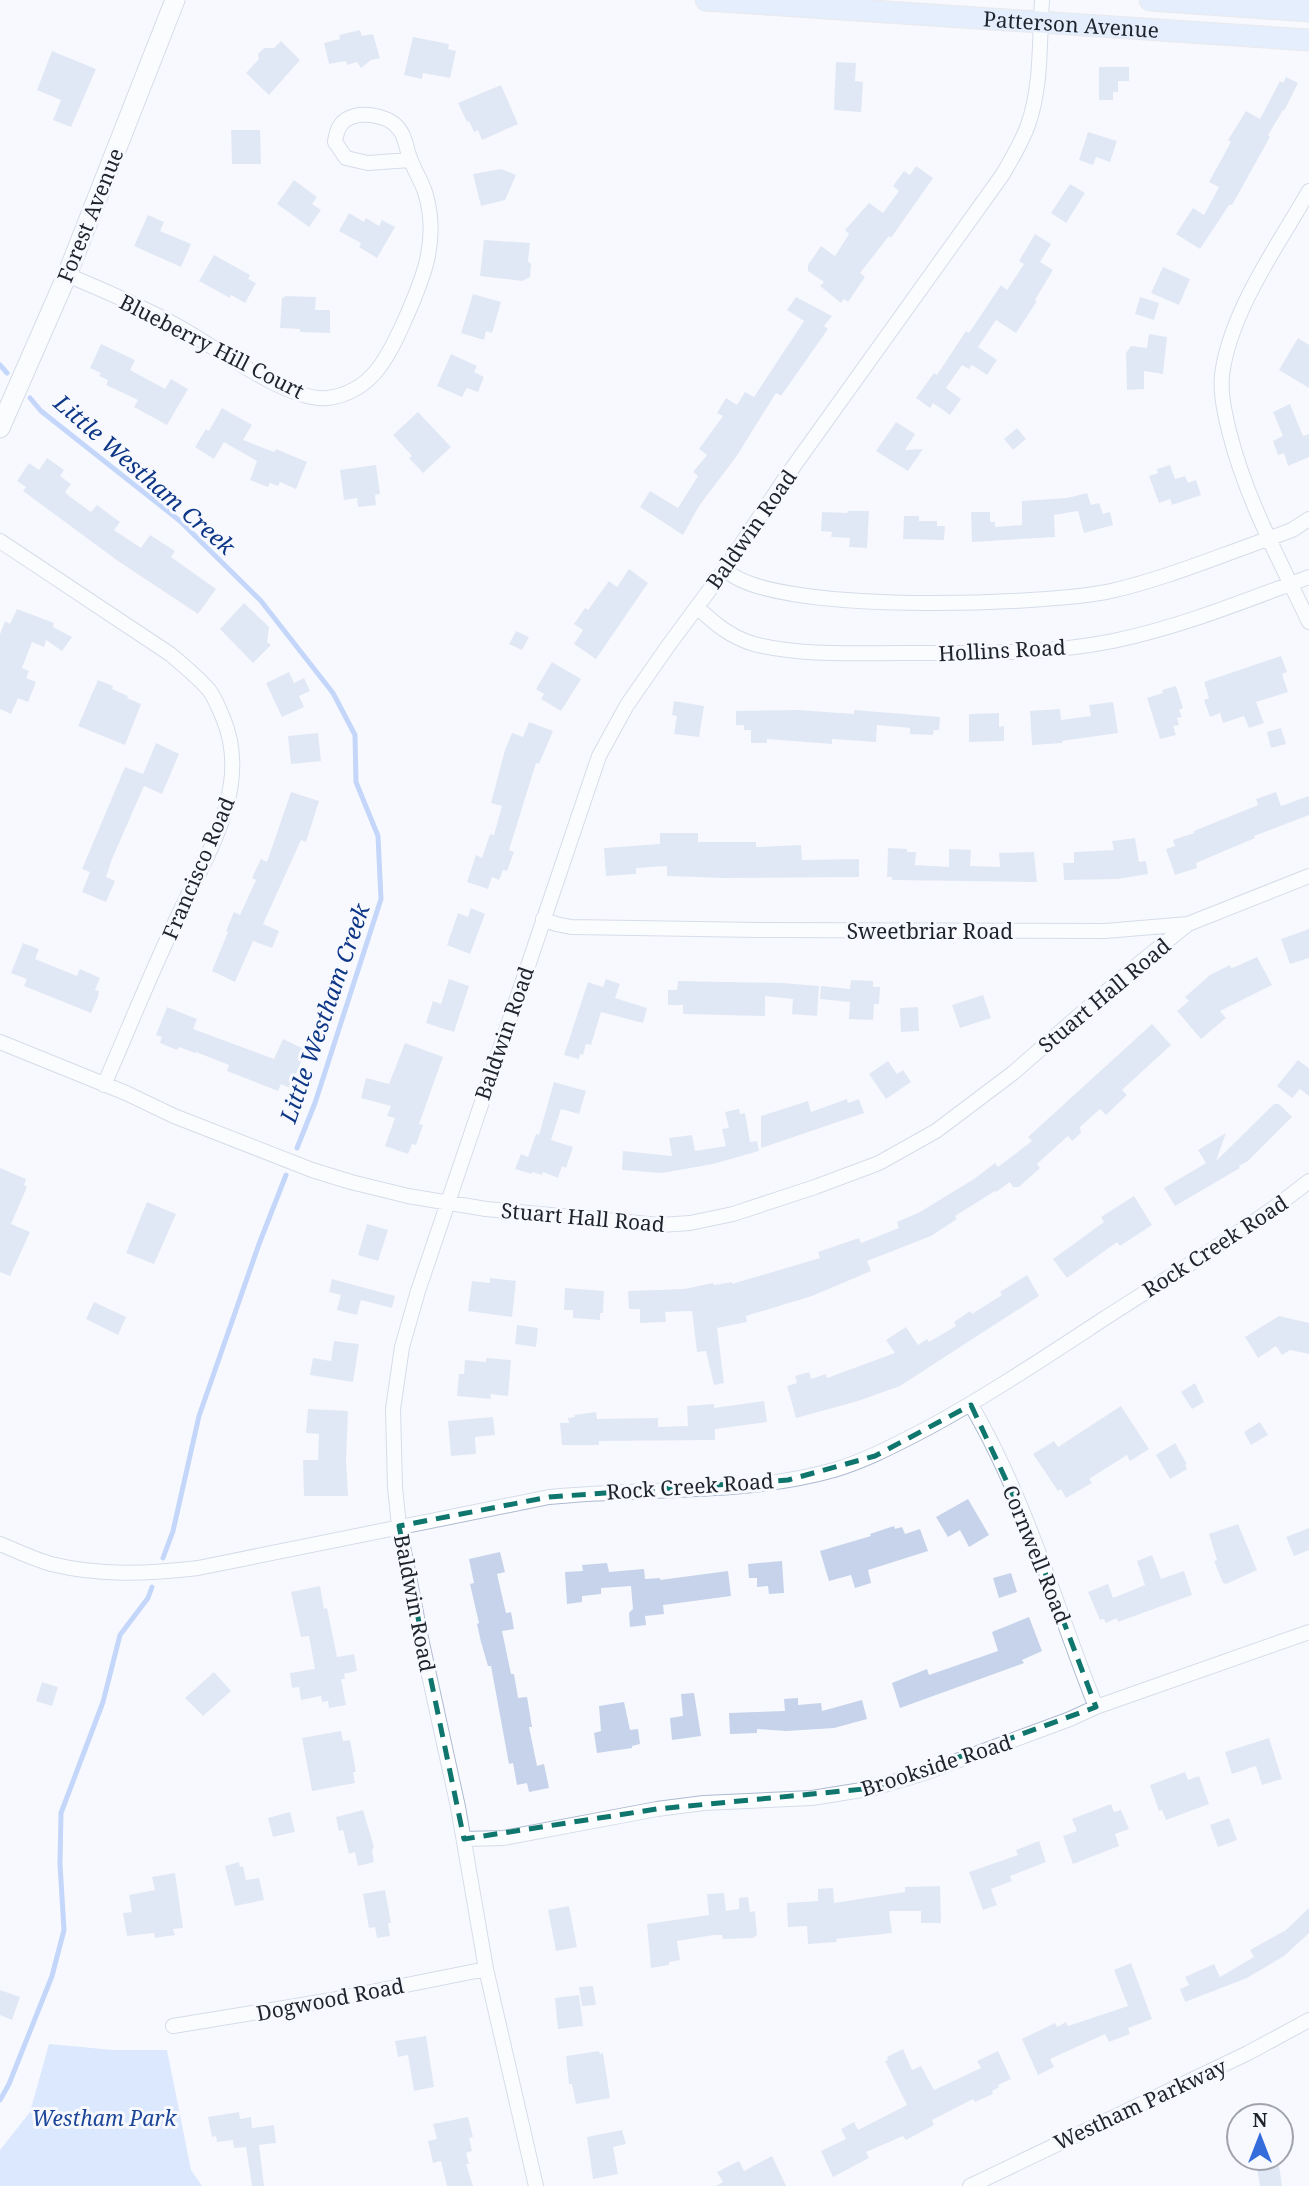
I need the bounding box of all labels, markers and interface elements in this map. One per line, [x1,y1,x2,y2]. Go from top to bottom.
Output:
street label: Patterson Avenue [982,4,1160,44]
street label: Forest Avenue [50,144,130,286]
street label: Blueberry Hill Court [115,287,309,405]
water label: Little Westham Creek [47,386,243,562]
street label: Baldwin Road [700,464,803,594]
street label: Hollins Road [938,633,1067,667]
street label: Francisco Road [155,792,241,944]
water label: Little Westham Creek [271,898,377,1128]
street label: Sweetbriar Road [847,917,1013,945]
street label: Stuart Hall Road [1032,931,1176,1059]
street label: Baldwin Road [468,962,540,1103]
street label: Rock Creek Road [1137,1189,1293,1303]
street label: Stuart Hall Road [500,1196,666,1238]
street label: Rock Creek Road [605,1466,775,1506]
street label: Cornwell Road [997,1481,1078,1627]
street label: Baldwin Road [388,1532,442,1674]
street label: Brookside Road [857,1727,1015,1803]
street label: Dogwood Road [254,1971,406,2027]
street label: Westham Parkway [1049,2052,1231,2156]
north arrow [1225,2102,1295,2172]
park label: Westham Park [32,2104,177,2132]
text: N [1253,2107,1268,2133]

